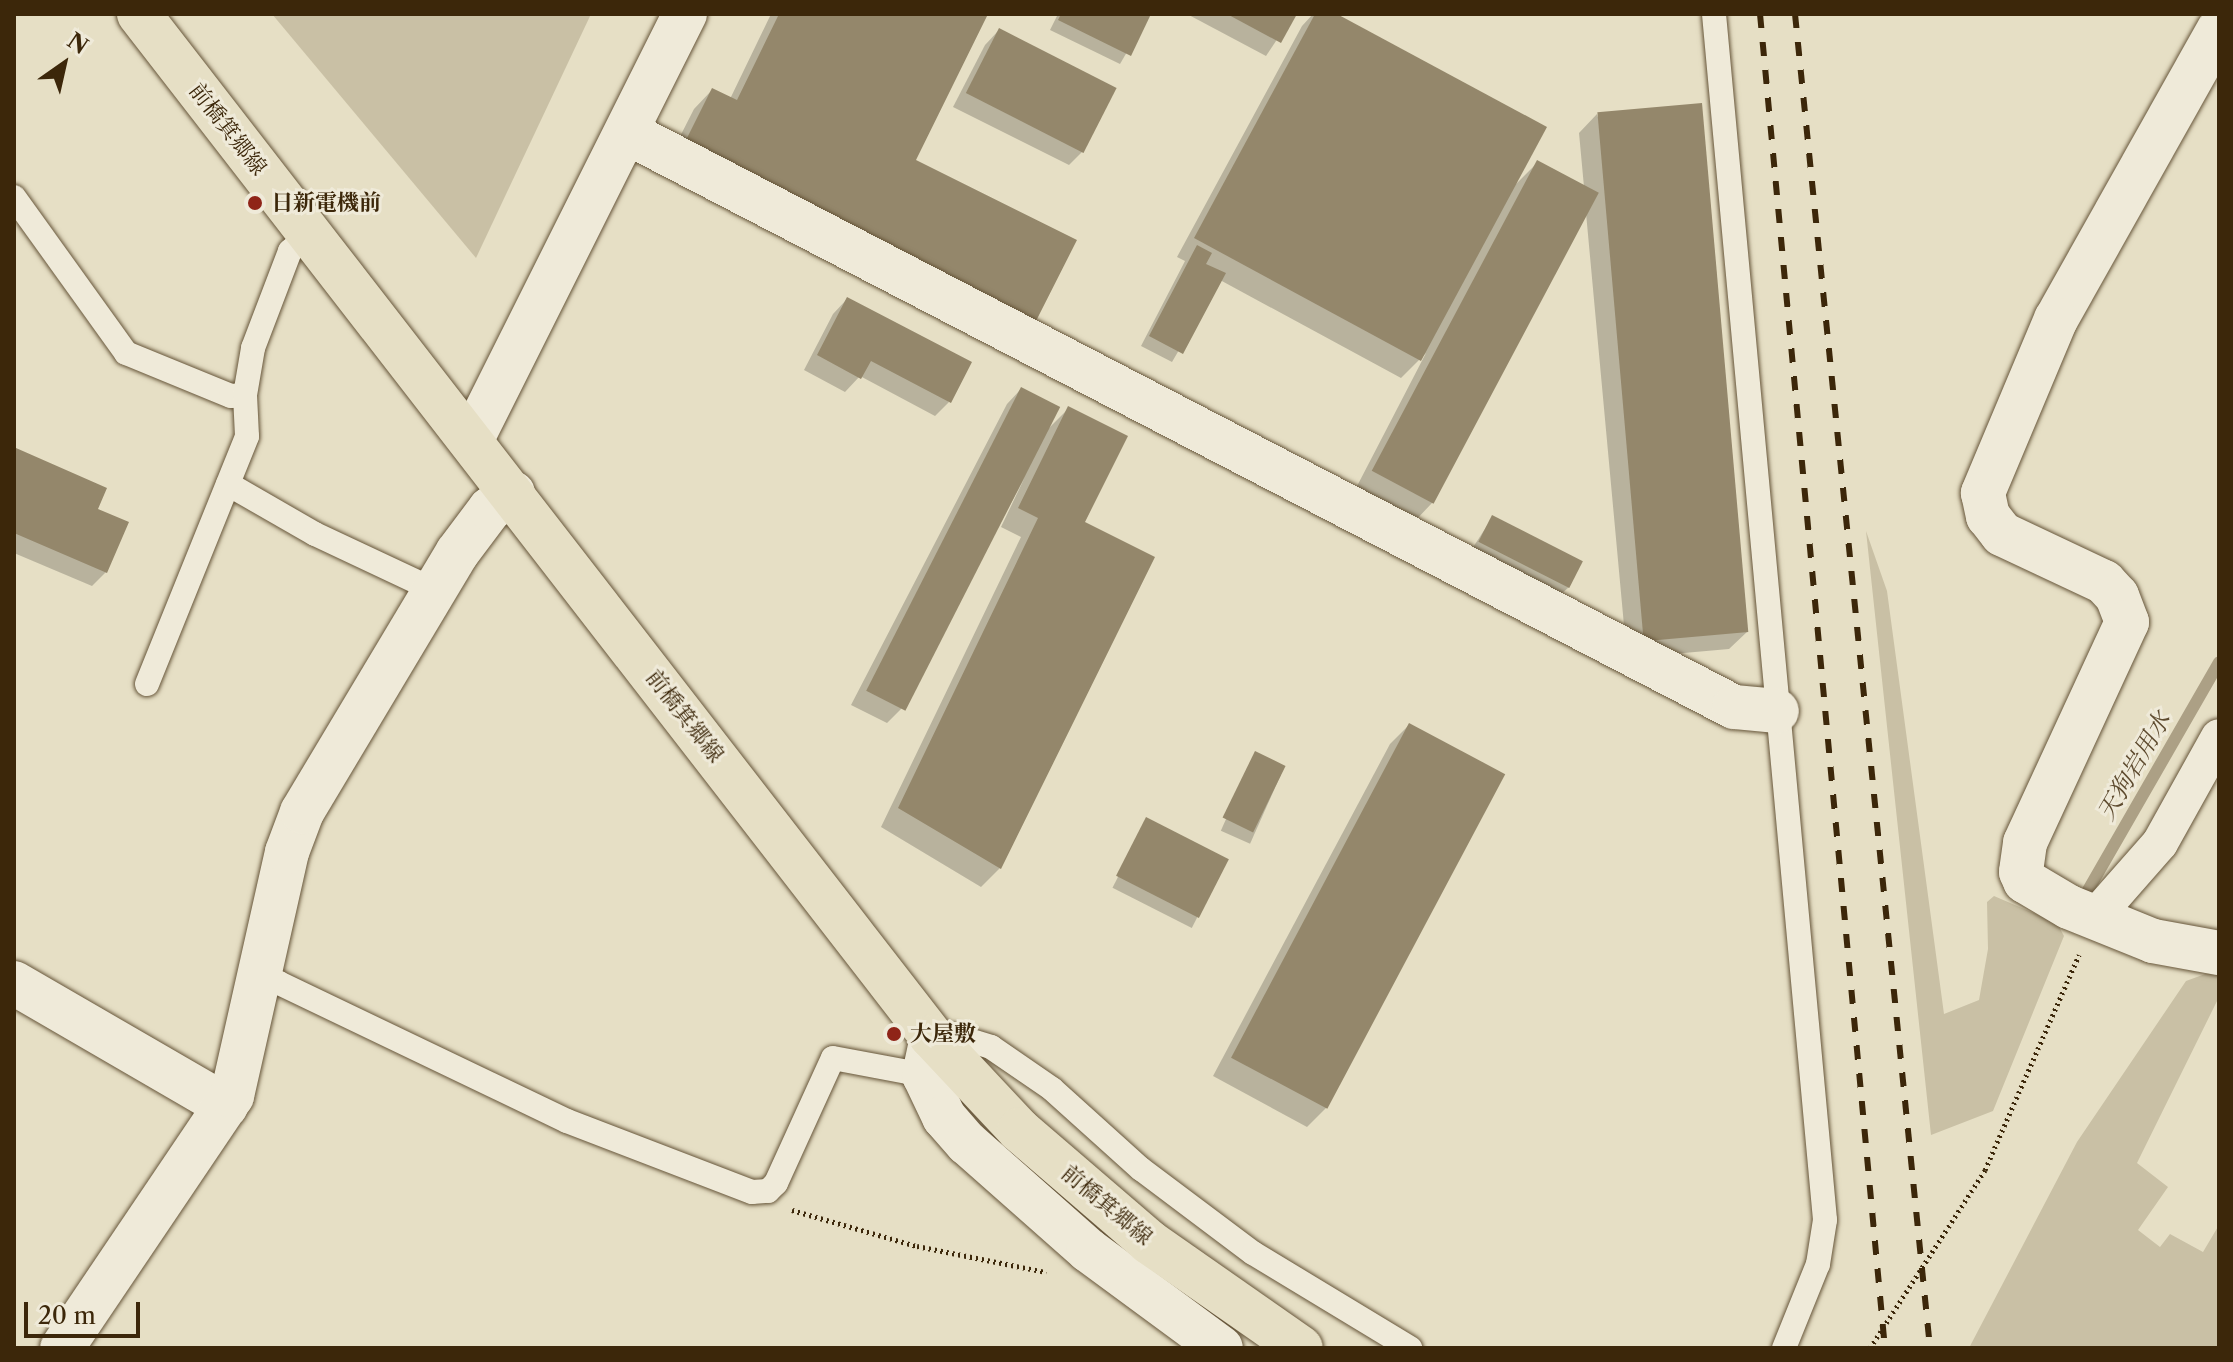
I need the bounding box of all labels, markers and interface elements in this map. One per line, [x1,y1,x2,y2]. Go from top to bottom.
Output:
north arrow [24,24,104,104]
text: N [62,27,93,60]
street label: 前橋箕郷線 [184,78,272,180]
place label: 日新電機前 [271,190,381,216]
marker: 日新電機前 [246,194,264,212]
street label: 前橋箕郷線 [641,665,729,767]
water label: 天狗岩用水 [2092,707,2176,825]
place label: 大屋敷 [910,1021,976,1047]
marker: 大屋敷 [885,1025,903,1043]
street label: 前橋箕郷線 [1056,1160,1158,1250]
scale bar [28,1286,144,1336]
text: 20 m [38,1301,96,1330]

